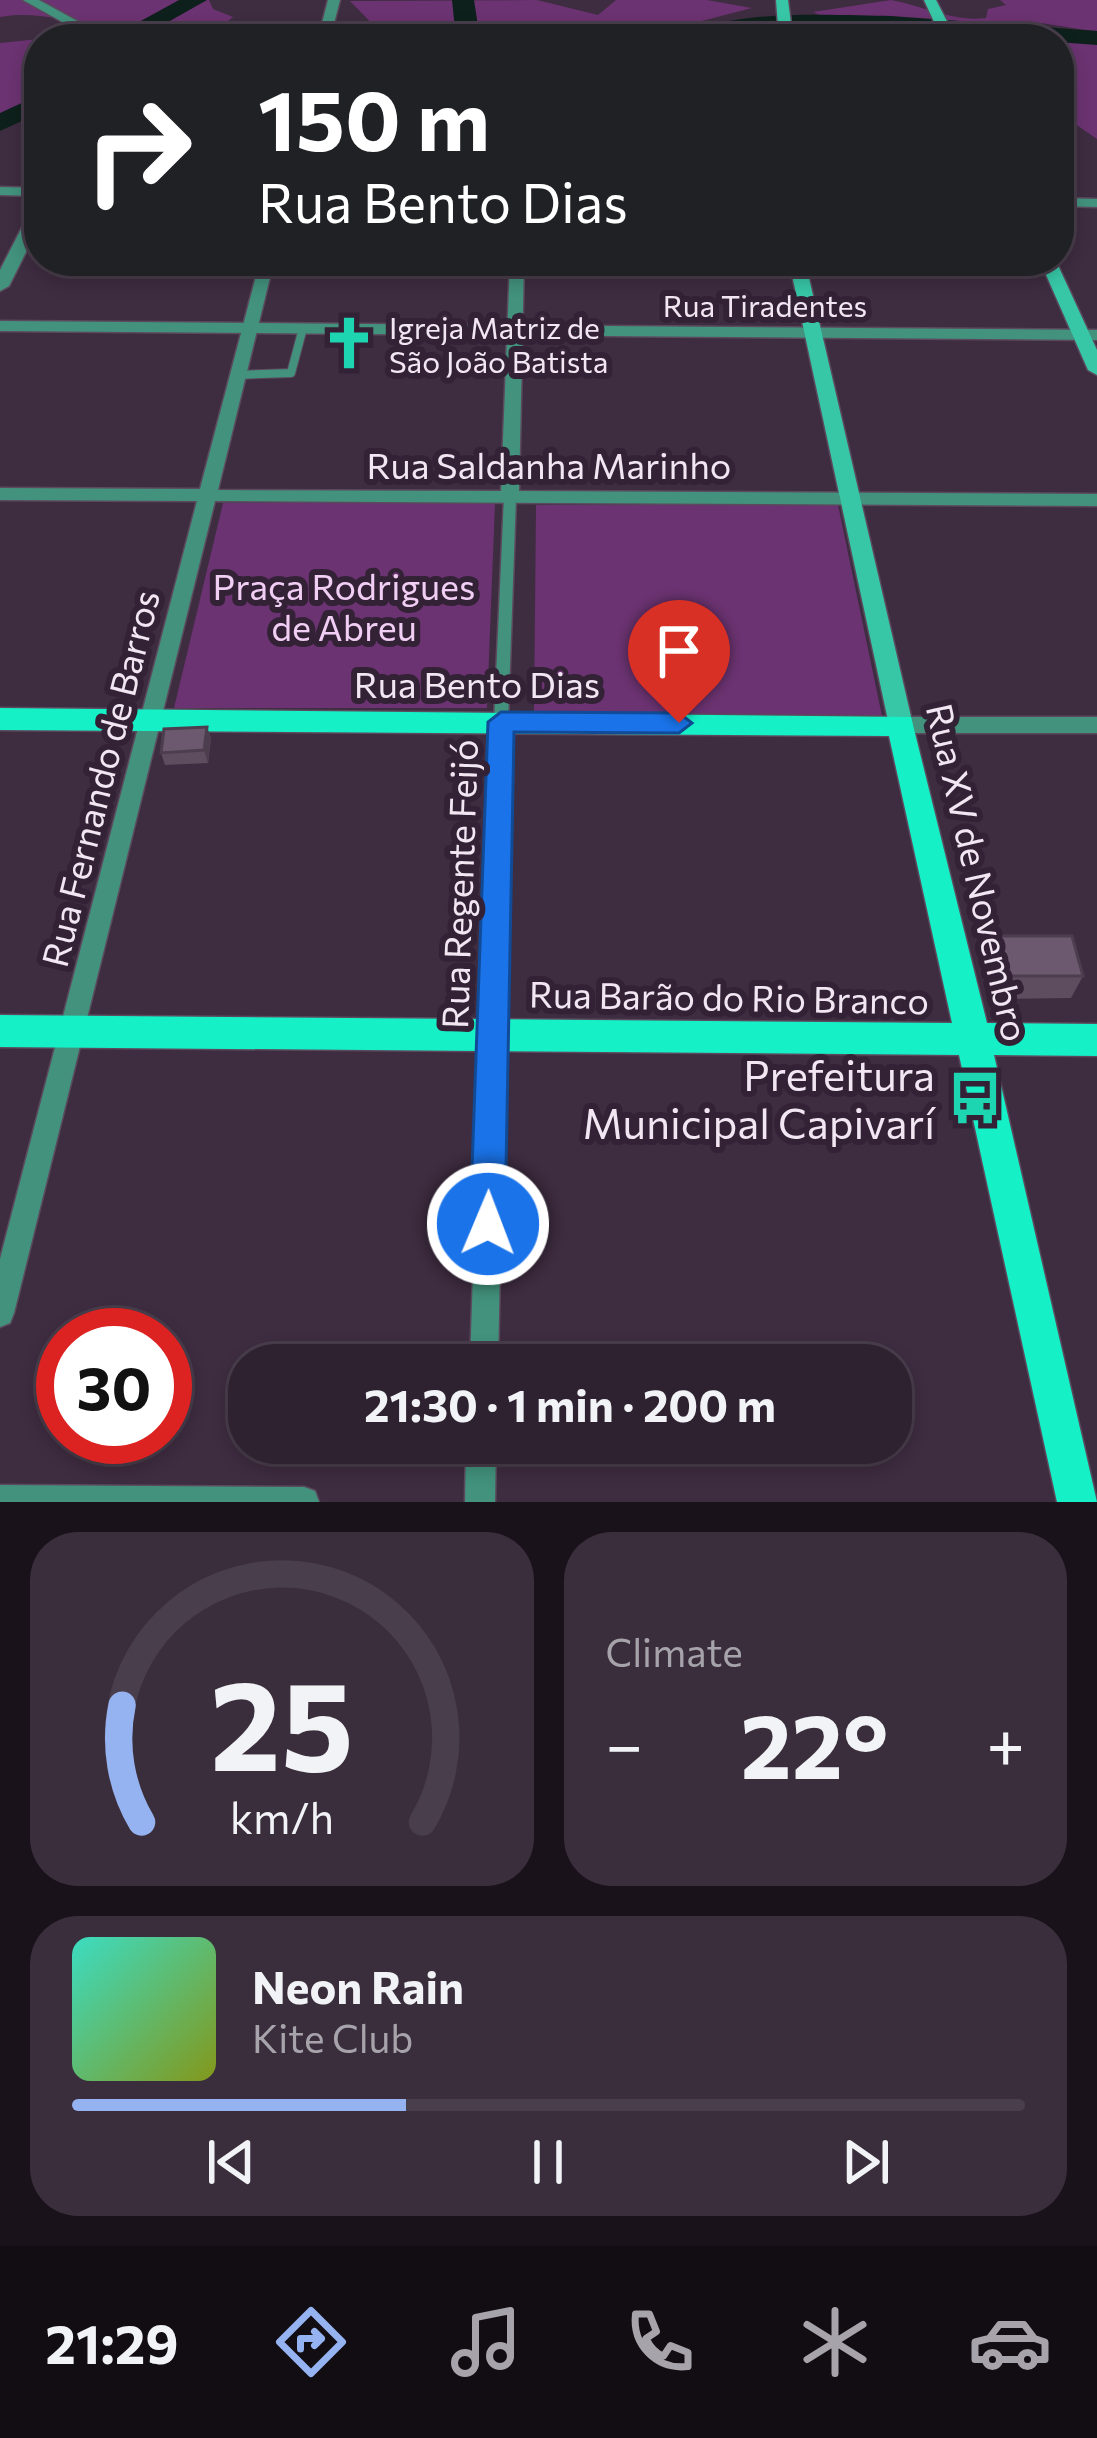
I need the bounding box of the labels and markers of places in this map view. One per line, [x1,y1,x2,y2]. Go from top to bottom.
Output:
place label: Igreja Matriz de São João Batista [389,308,608,379]
church icon: Igreja Matriz de São João Batista [320,314,378,372]
pin [628,600,730,723]
place label: Prefeitura Municipal Capivarí [582,1048,936,1148]
bus stop icon: Prefeitura Municipal Capivarí [946,1069,1004,1127]

